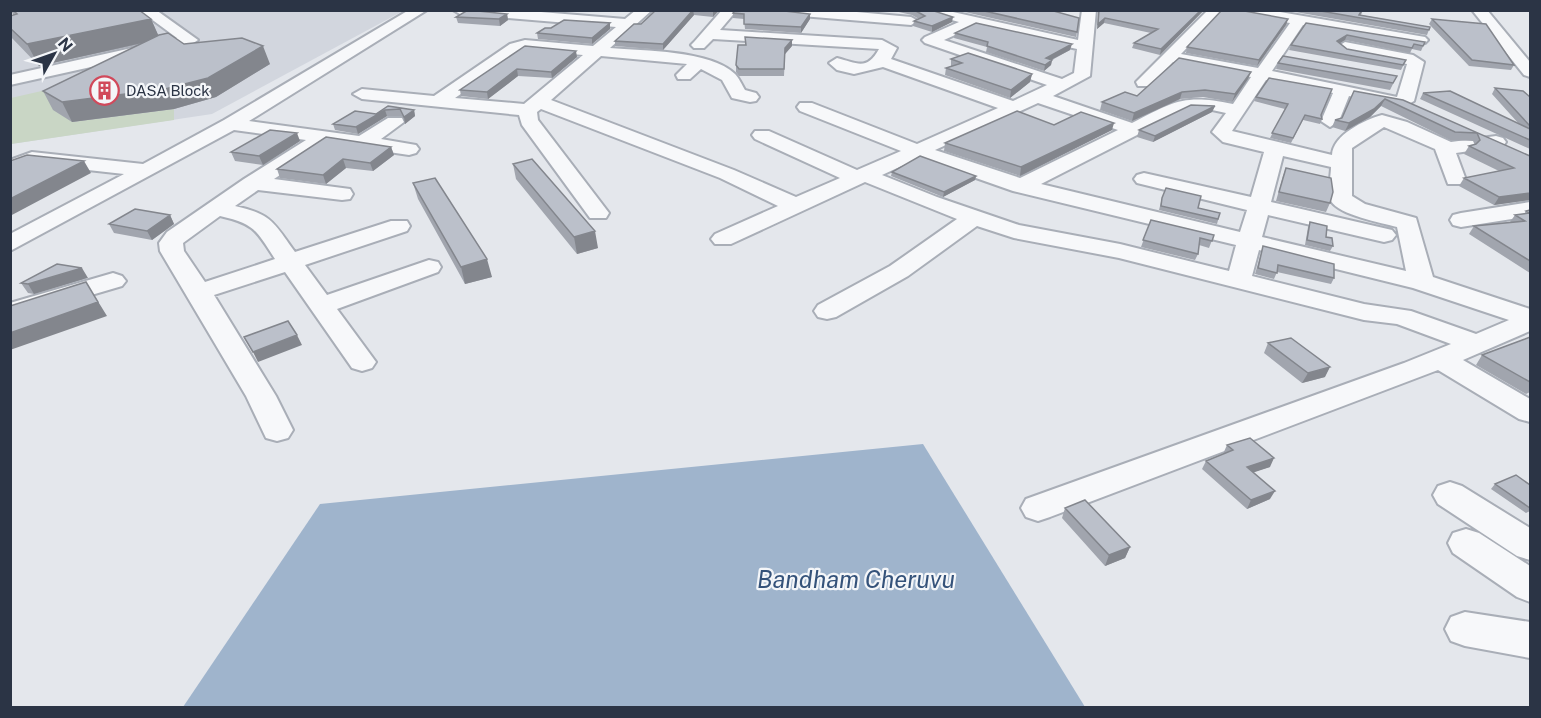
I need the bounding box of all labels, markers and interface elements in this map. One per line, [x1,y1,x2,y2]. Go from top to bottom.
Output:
north arrow [24,24,84,84]
text: N [54,34,76,56]
building icon: DASA Block [89,75,121,107]
place label: DASA Block [126,82,210,99]
water label: Bandham Cheruvu [757,565,955,593]

